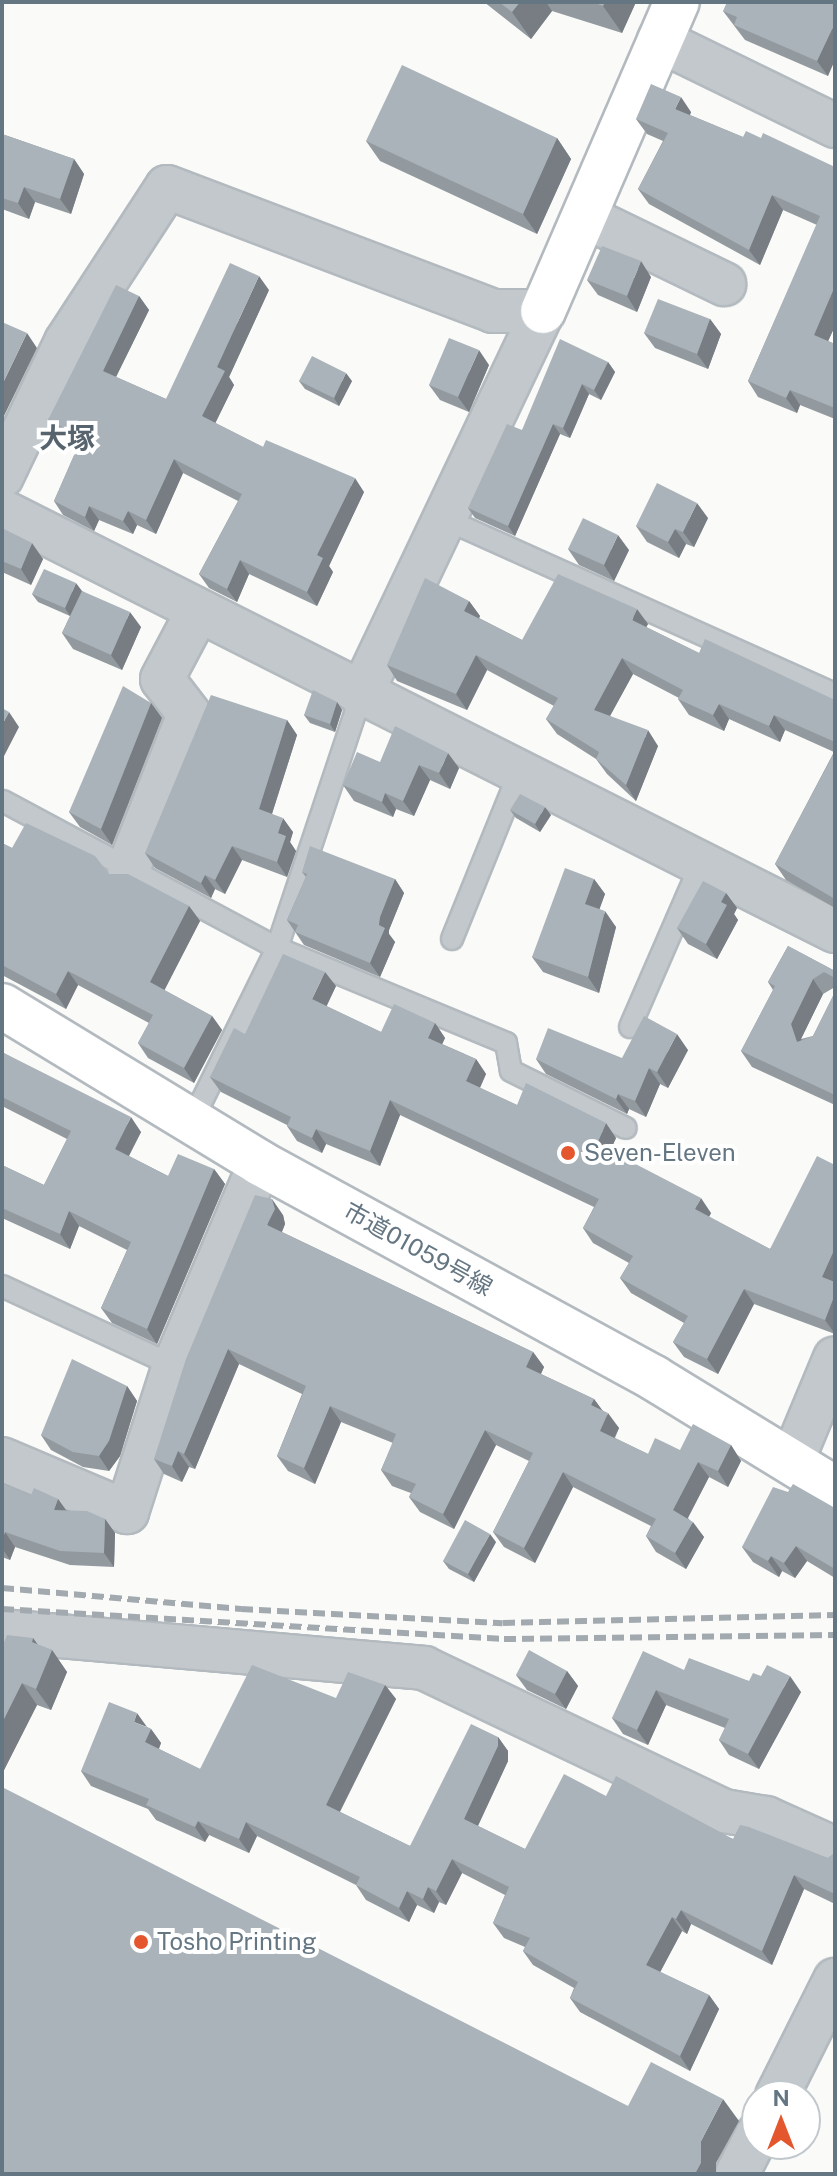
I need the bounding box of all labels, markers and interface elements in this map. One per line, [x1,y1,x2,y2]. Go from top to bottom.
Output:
district label: 大塚 [39,421,95,455]
place label: Seven-Eleven [584,1139,736,1167]
marker: Seven-Eleven [559,1144,577,1162]
street label: 市道01059号線 [339,1196,497,1302]
place label: Tosho Printing [157,1928,317,1956]
marker: Tosho Printing [132,1933,150,1951]
north arrow [741,2080,821,2160]
text: N [772,2085,790,2111]

